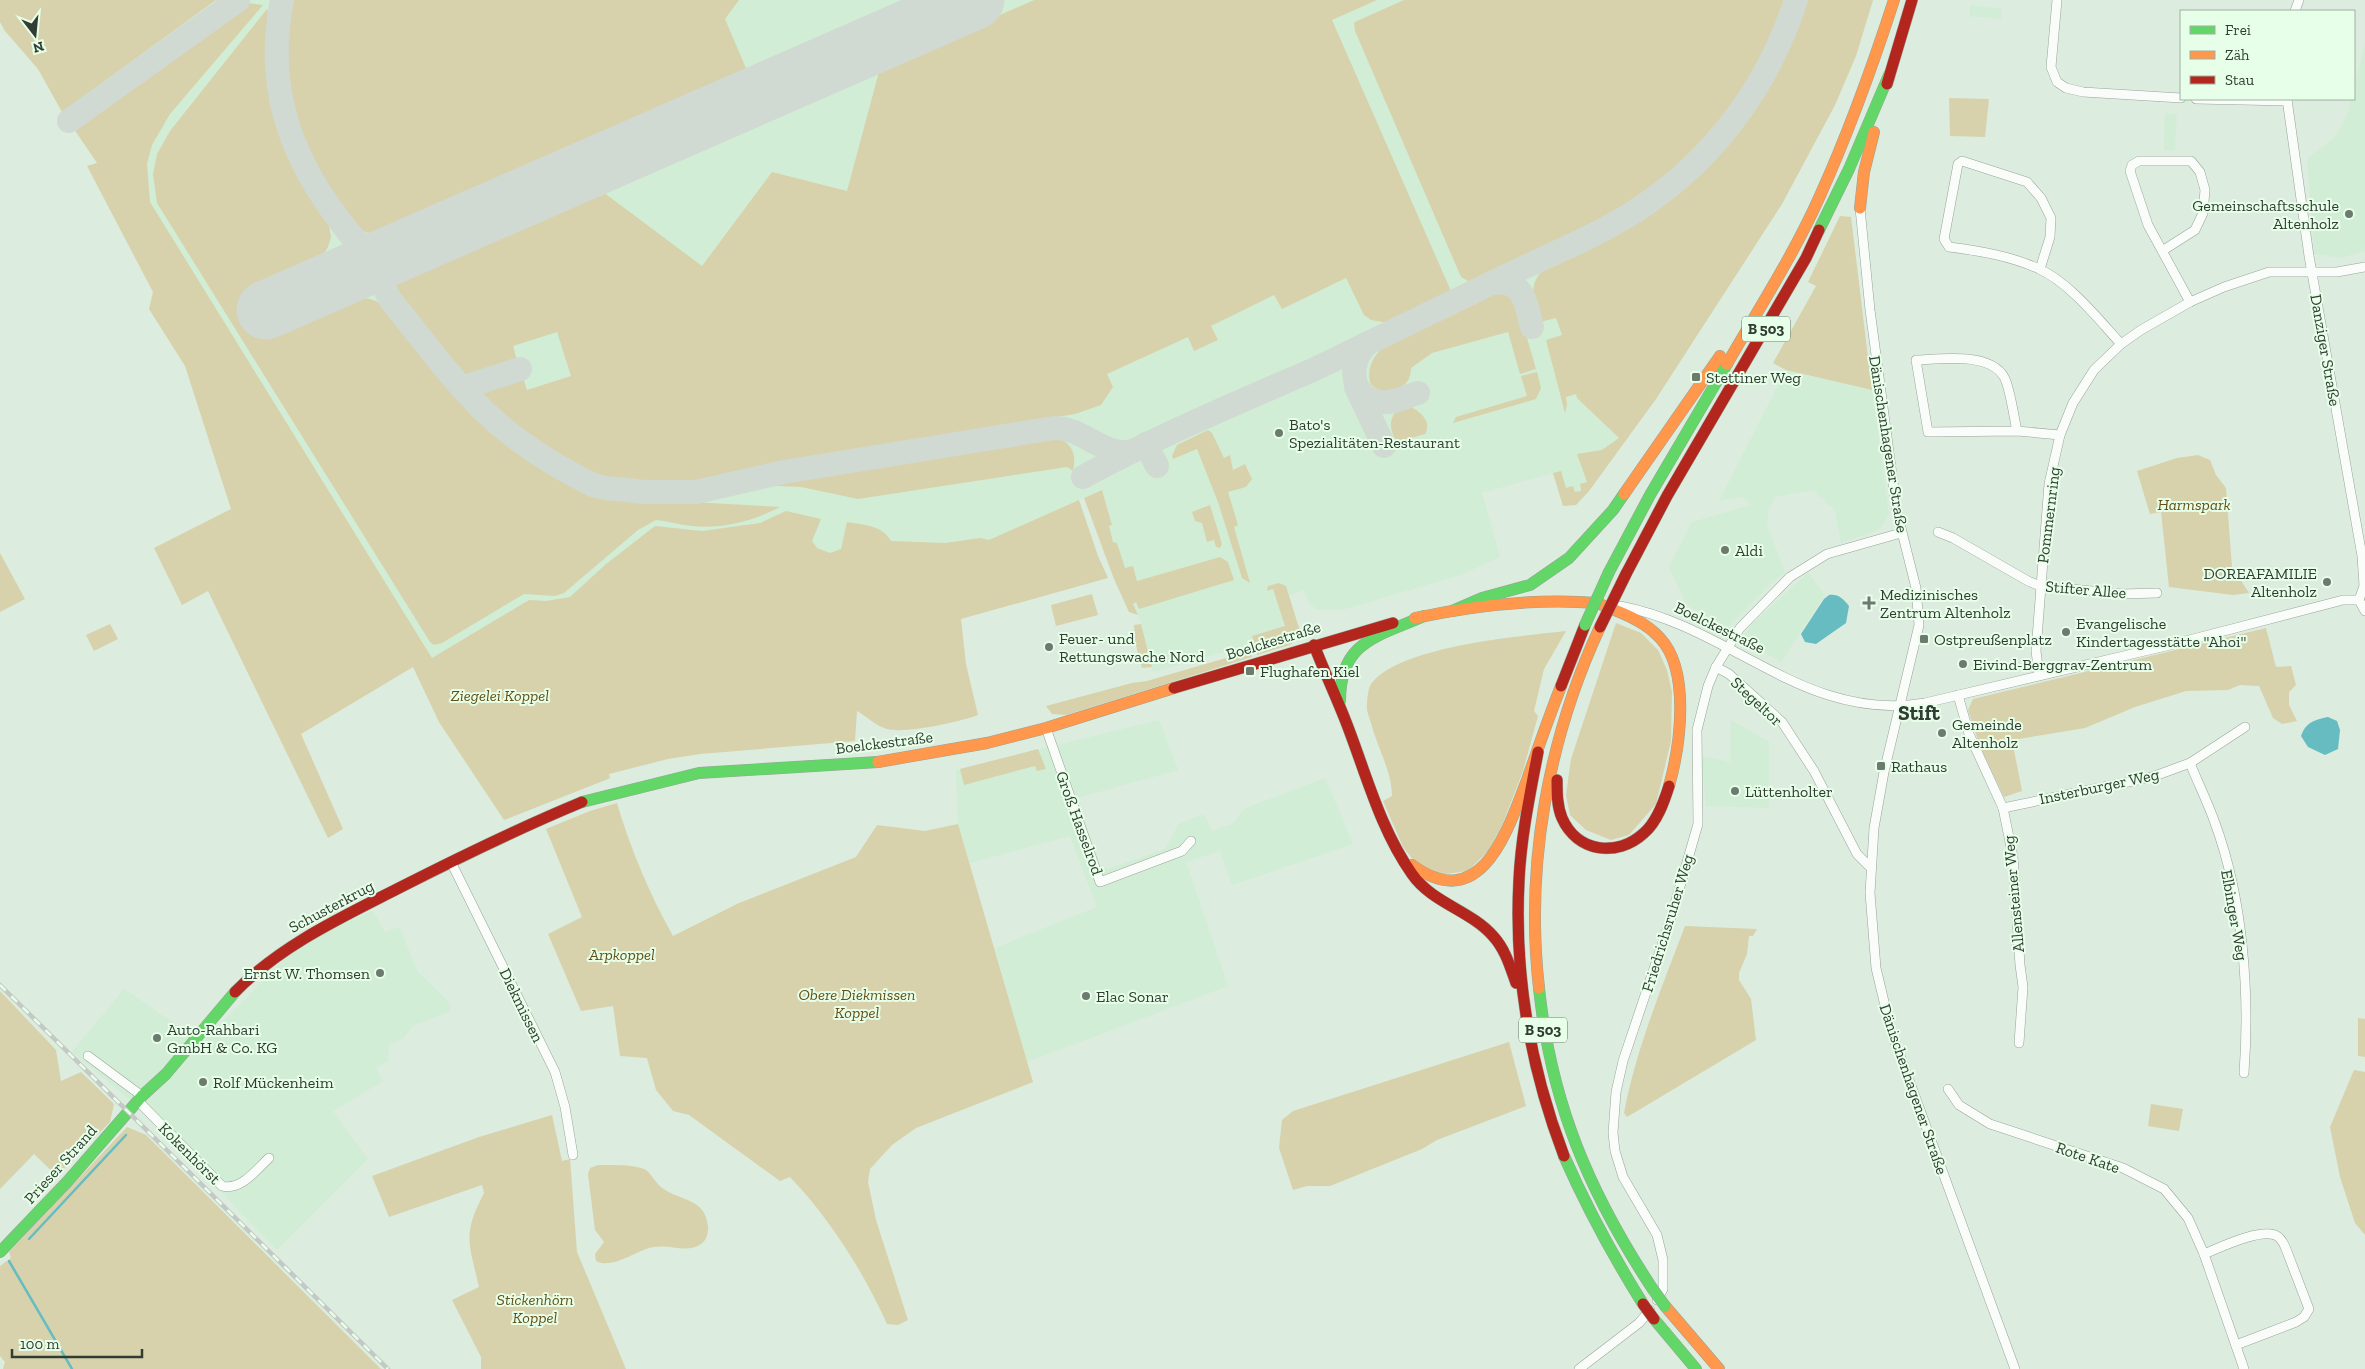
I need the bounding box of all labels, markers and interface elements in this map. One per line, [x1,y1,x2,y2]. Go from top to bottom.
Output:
north arrow [10,10,60,60]
legend [2180,10,2355,100]
text: Frei [2225,21,2251,39]
text: N [31,37,46,57]
text: Zäh [2225,46,2250,64]
text: Stau [2225,71,2255,89]
place label: Gemeinschaftsschule Altenholz [2192,196,2339,233]
marker: Gemeinschaftsschule Altenholz [2343,208,2355,220]
street label: Danziger Straße [2306,293,2345,408]
road number: B 503 [1742,316,1790,342]
street label: Dänischenhagener Straße [1865,354,1912,534]
place label: Stettiner Weg [1706,368,1801,387]
marker: Stettiner Weg [1690,371,1702,383]
place label: Bato's Spezialitäten-Restaurant [1289,415,1460,452]
marker: Bato's Spezialitäten-Restaurant [1273,427,1285,439]
street label: Pommernring [2033,465,2064,564]
park label: Harmspark [2157,495,2231,514]
place label: Aldi [1735,541,1763,560]
marker: Aldi [1719,544,1731,556]
place label: DOREAFAMILIE Altenholz [2204,564,2317,601]
marker: DOREAFAMILIE Altenholz [2321,576,2333,588]
street label: Stifter Allee [2045,577,2127,602]
place label: Medizinisches Zentrum Altenholz [1880,585,2011,622]
marker: Medizinisches Zentrum Altenholz [1862,596,1876,610]
street label: Boelckestraße [1672,597,1768,657]
place label: Evangelische Kindertagesstätte "Ahoi" [2076,614,2246,651]
street label: Boelckestraße [1224,617,1323,664]
marker: Evangelische Kindertagesstätte "Ahoi" [2060,626,2072,638]
place label: Feuer- und Rettungswache Nord [1059,629,1205,666]
place label: Ostpreußenplatz [1934,630,2052,649]
marker: Ostpreußenplatz [1918,633,1930,645]
marker: Feuer- und Rettungswache Nord [1043,641,1055,653]
place label: Eivind-Berggrav-Zentrum [1973,655,2152,674]
marker: Eivind-Berggrav-Zentrum [1957,658,1969,670]
place label: Flughafen Kiel [1260,662,1359,681]
marker: Flughafen Kiel [1244,665,1256,677]
street label: Stegeltor [1727,673,1787,730]
park label: Ziegelei Koppel [451,686,549,705]
district label: Stift [1898,700,1941,725]
place label: Gemeinde Altenholz [1952,715,2022,752]
street label: Boelckestraße [834,727,934,758]
marker: Gemeinde Altenholz [1936,727,1948,739]
place label: Rathaus [1891,757,1947,776]
marker: Rathaus [1875,760,1887,772]
street label: Insterburger Weg [2037,764,2161,808]
street label: Groß Hasselrod [1052,769,1107,878]
place label: Lüttenholter [1745,782,1833,801]
marker: Lüttenholter [1729,785,1741,797]
street label: Allensteiner Weg [1999,834,2028,953]
street label: Friedrichsruher Weg [1637,852,1698,994]
street label: Elbinger Weg [2217,868,2252,962]
street label: Schusterkrug [285,876,377,937]
park label: Arpkoppel [588,945,655,964]
place label: Ernst W. Thomsen [243,964,371,983]
street label: Diekmissen [495,965,548,1046]
marker: Ernst W. Thomsen [374,967,386,979]
park label: Obere Diekmissen Koppel [799,985,915,1022]
place label: Elac Sonar [1096,987,1169,1006]
marker: Elac Sonar [1080,990,1092,1002]
street label: Dänischenhagener Straße [1875,1001,1952,1177]
road number: B 503 [1519,1018,1567,1042]
place label: Auto-Rahbari GmbH & Co. KG [167,1020,277,1057]
marker: Auto-Rahbari GmbH & Co. KG [151,1032,163,1044]
place label: Rolf Mückenheim [213,1073,334,1092]
marker: Rolf Mückenheim [197,1076,209,1088]
street label: Kokenhörst [155,1118,225,1188]
street label: Prieser Strand [20,1121,101,1208]
street label: Rote Kate [2053,1138,2122,1177]
park label: Stickenhörn Koppel [497,1290,573,1327]
scale bar [12,1326,142,1358]
text: 100 m [20,1335,59,1353]

